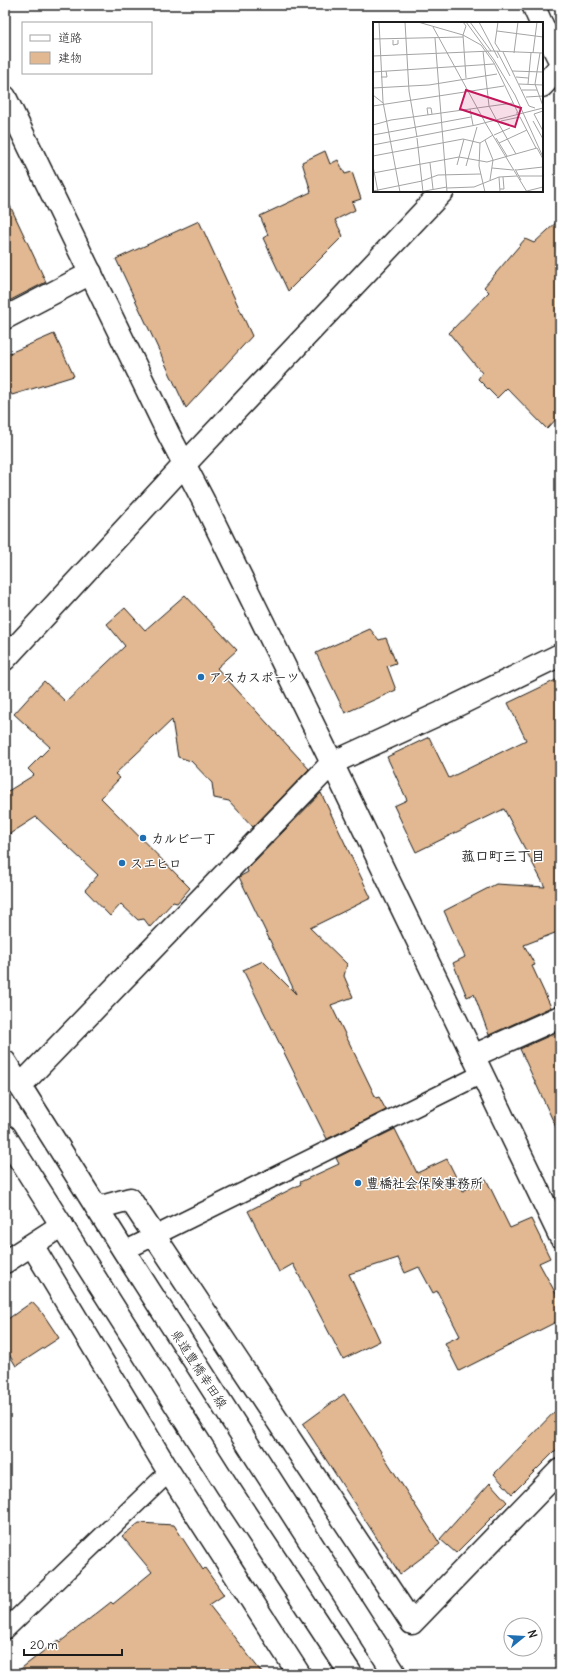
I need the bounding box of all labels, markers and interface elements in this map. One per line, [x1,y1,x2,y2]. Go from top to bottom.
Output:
legend [22,22,152,74]
inset map [373,22,543,192]
text: 道路 [58,30,82,45]
text: 建物 [58,50,82,65]
place label: アスカスポーツ [209,669,299,686]
marker: アスカスポーツ [196,672,206,682]
place label: カルビ一丁 [151,830,216,847]
marker: カルビ一丁 [138,833,148,843]
district label: 菰口町三丁目 [461,847,545,865]
place label: スエヒロ [130,855,182,872]
marker: スエヒロ [117,858,127,868]
place label: 豊橋社会保険事務所 [366,1175,483,1192]
marker: 豊橋社会保険事務所 [353,1178,363,1188]
street label: 県道豊橋幸田線 [167,1326,231,1413]
north arrow [503,1617,543,1657]
text: N [525,1628,540,1640]
scale bar [24,1631,122,1657]
text: 20 m [30,1637,58,1652]

